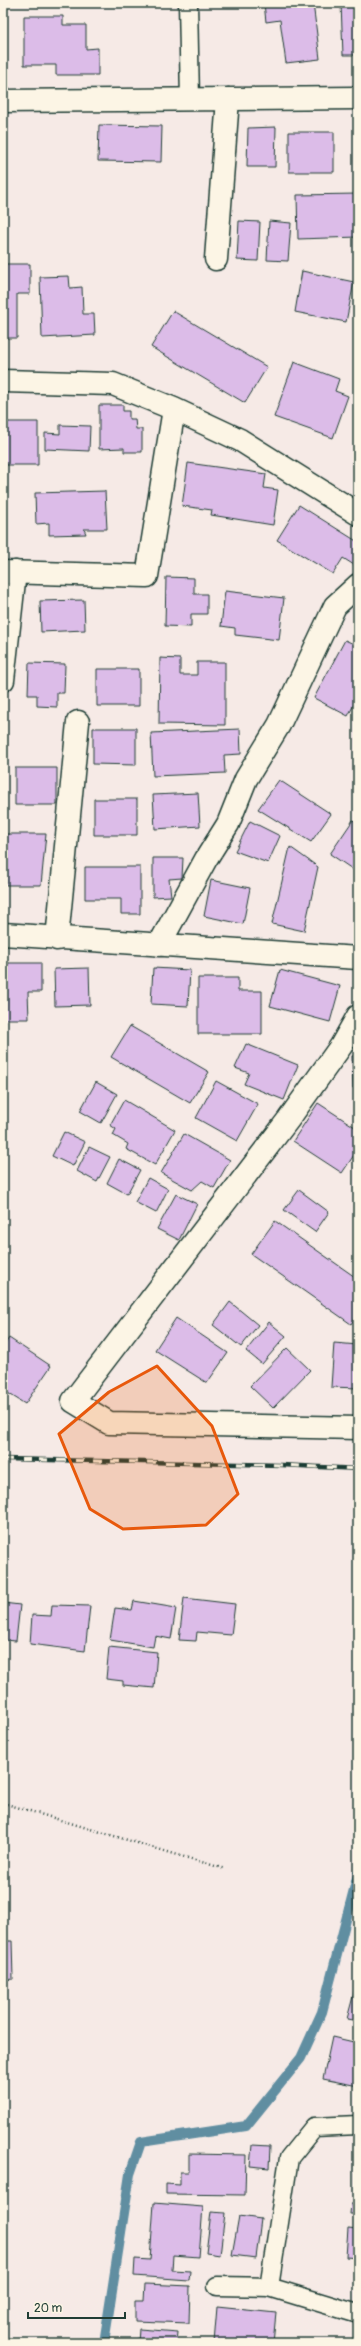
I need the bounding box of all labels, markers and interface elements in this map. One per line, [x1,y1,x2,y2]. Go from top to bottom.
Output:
scale bar [28,2294,125,2320]
text: 20 m [34,2301,63,2316]

